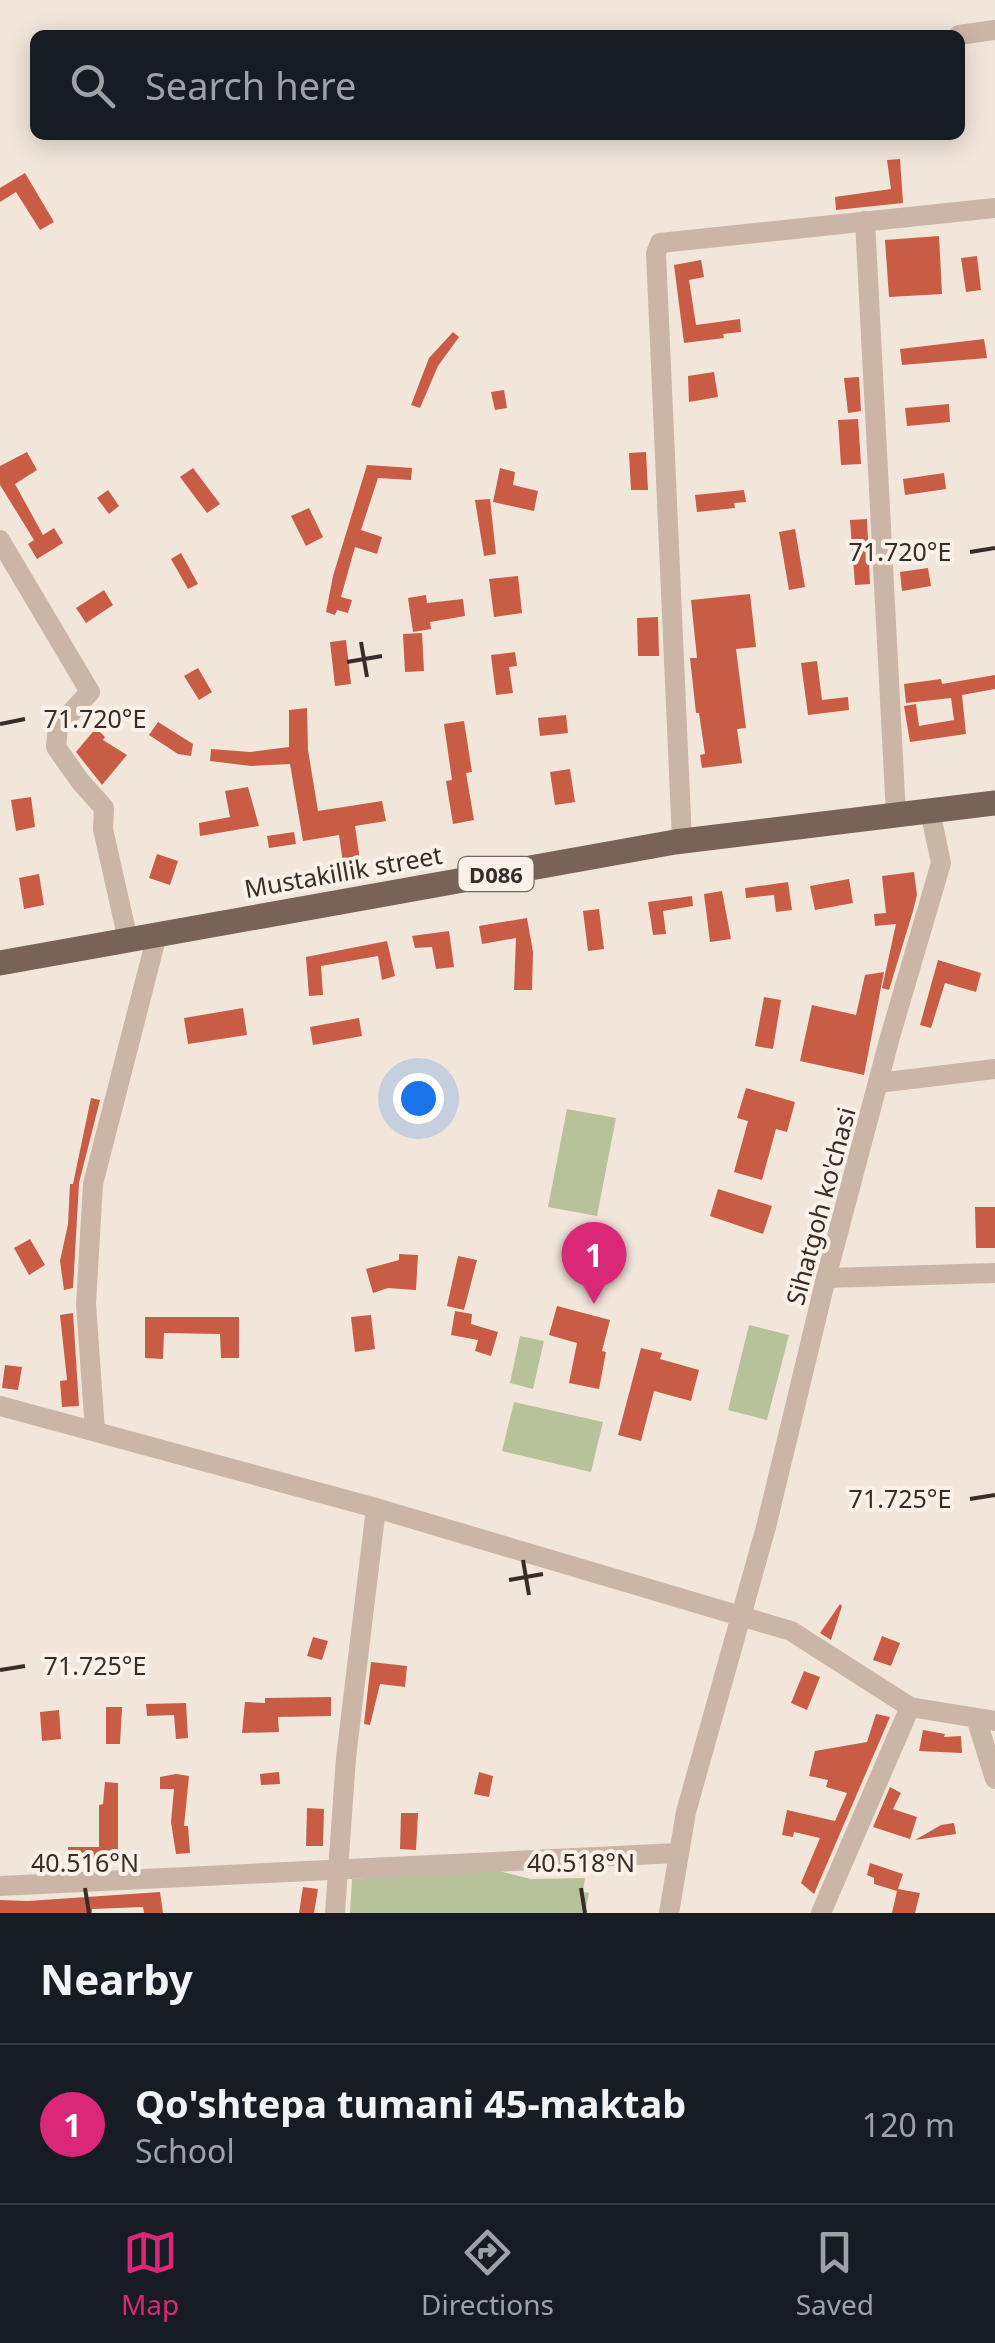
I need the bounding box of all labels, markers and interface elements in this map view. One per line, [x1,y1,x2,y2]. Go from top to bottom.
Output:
search box [30,30,965,140]
icon: search [65,58,120,113]
text: Search here [145,59,356,111]
text: 71.720°E [849,534,951,568]
text: 71.720°E [44,701,146,735]
street label: Mustakillik street [241,837,445,905]
road number: D086 [458,857,534,891]
your location [393,1073,444,1124]
street label: Sihatgoh ko'chasi [777,1103,863,1309]
pin: 1 [562,1222,626,1304]
text: 71.725°E [849,1481,951,1515]
text: 71.725°E [44,1648,146,1682]
text: 40.516°N [31,1845,139,1879]
text: 40.518°N [527,1845,635,1879]
text: Nearby [40,1950,193,2007]
text: Qo'shtepa tumani 45-maktab [135,2077,686,2129]
text: 1 [63,2103,82,2146]
text: 120 m [862,2103,955,2146]
text: School [135,2129,235,2172]
tab: Map [121,2225,179,2323]
tab: Directions [421,2225,554,2323]
tab: Saved [796,2225,874,2323]

